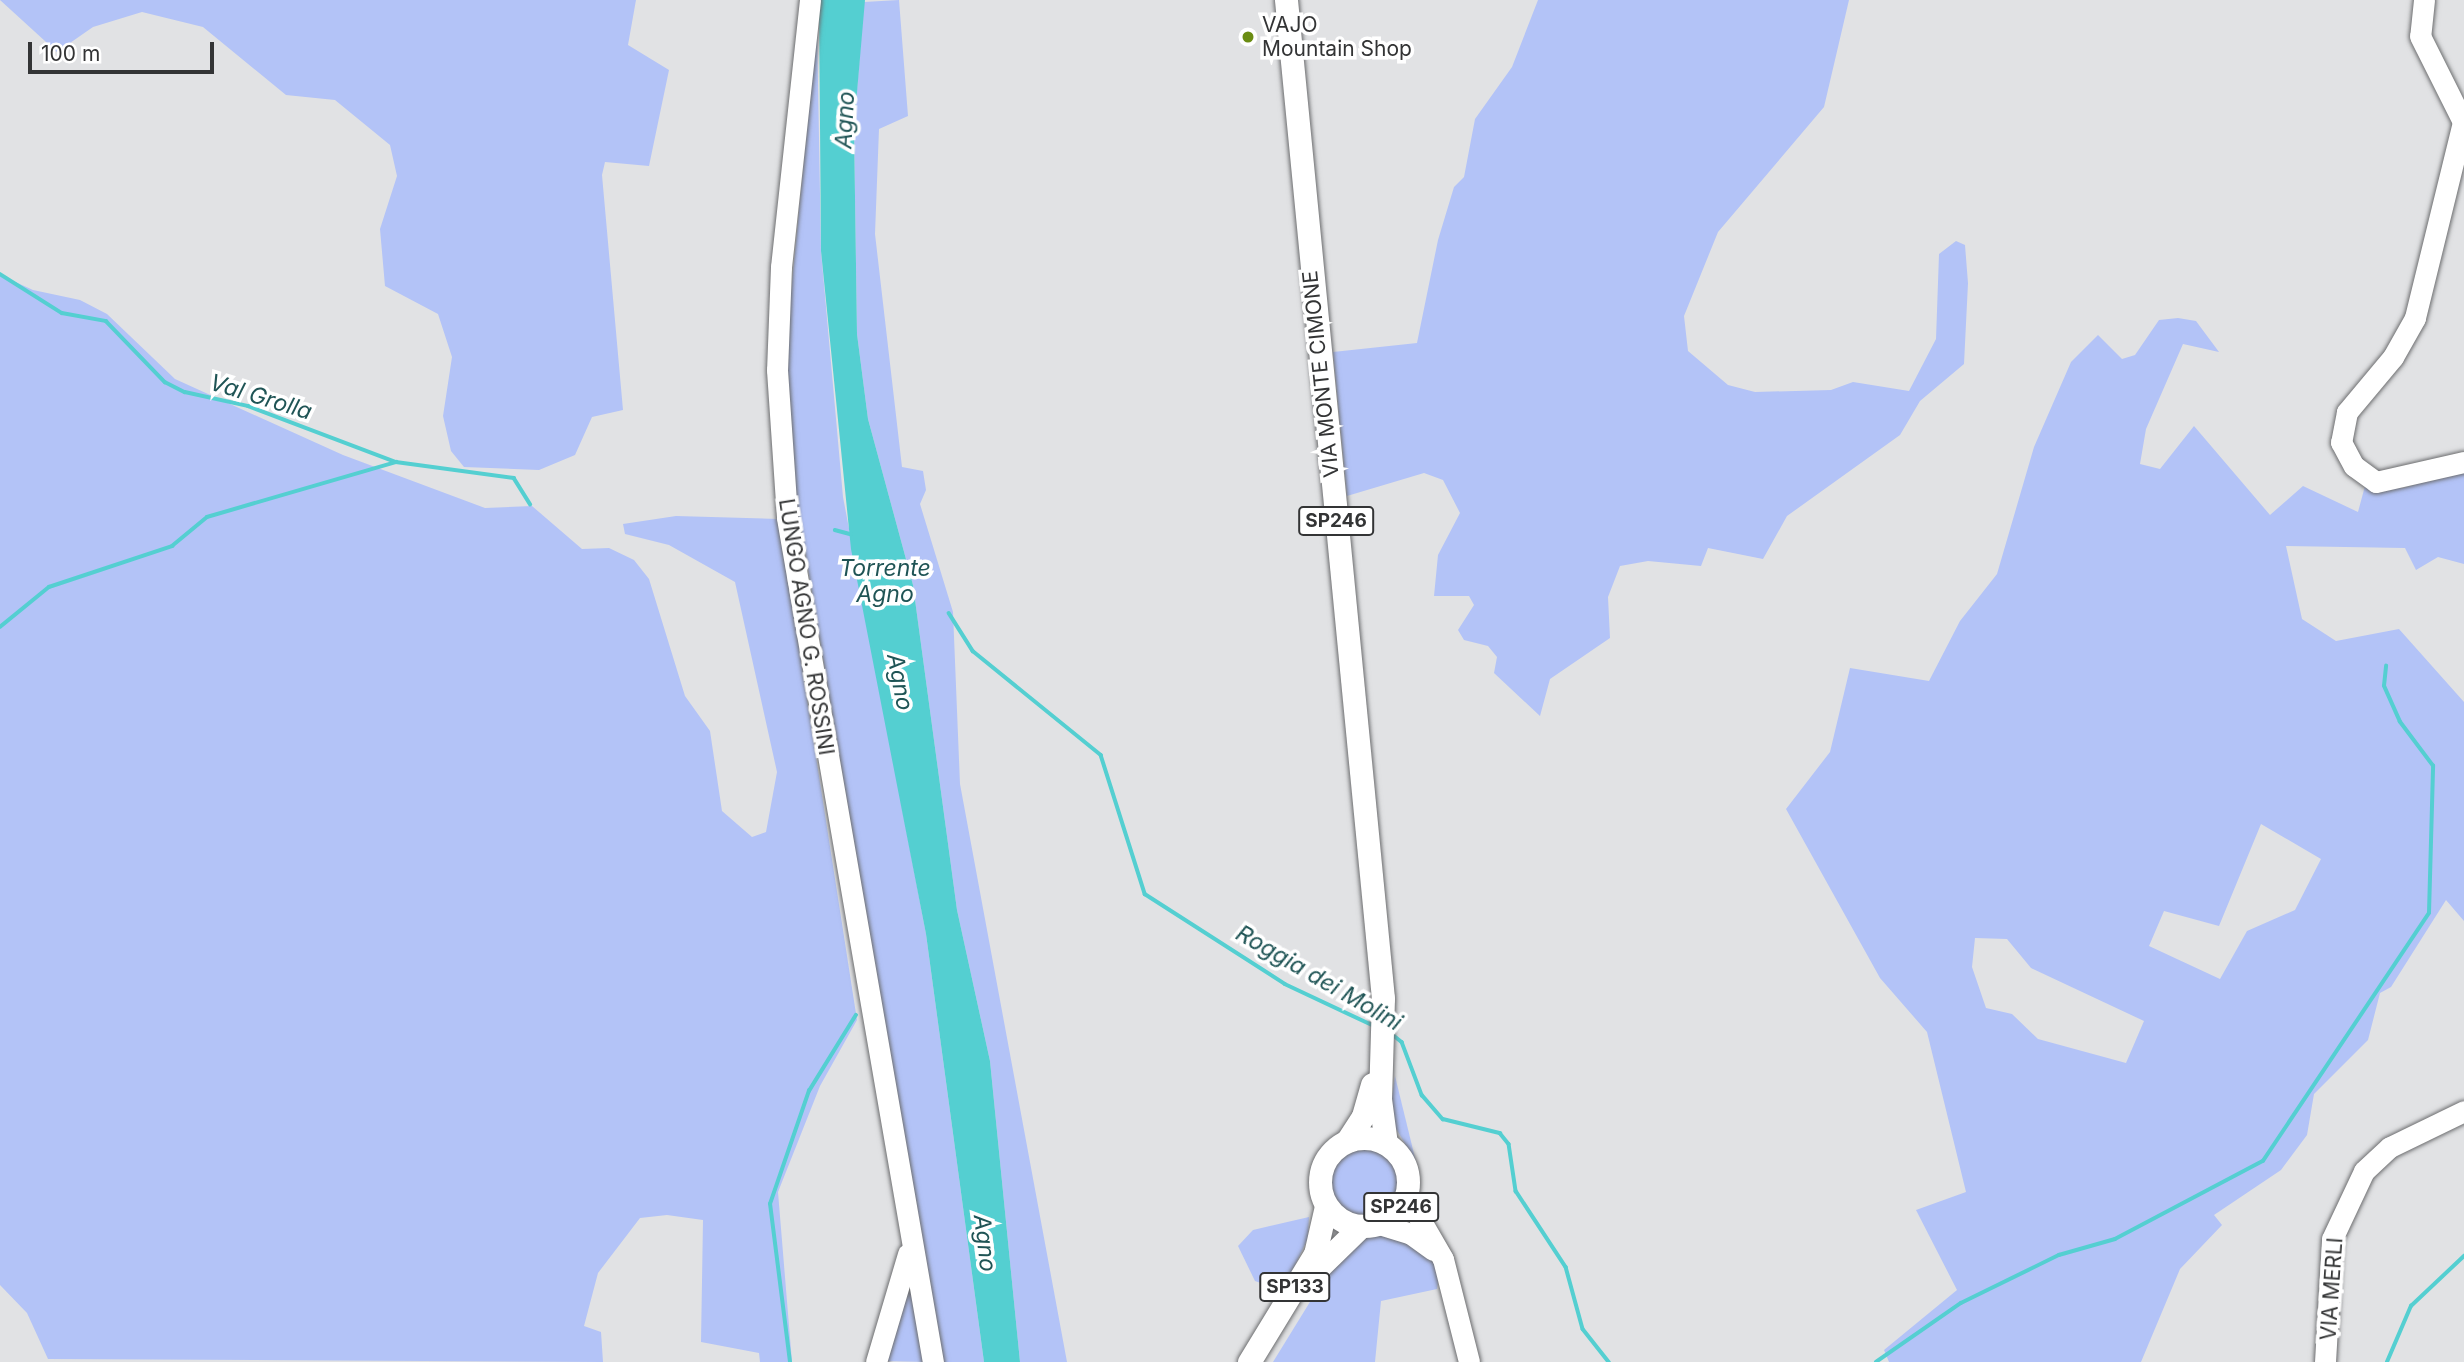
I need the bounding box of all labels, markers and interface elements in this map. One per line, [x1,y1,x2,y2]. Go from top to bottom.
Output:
place label: VAJO Mountain Shop [1262,12,1412,62]
scale bar [32,28,217,72]
marker: VAJO Mountain Shop [1240,29,1256,45]
text: 100 m [41,41,100,66]
water label: Agno [830,91,860,149]
street label: VIA MONTE CIMONE [1298,269,1344,479]
water label: Val Grolla [207,368,315,426]
street label: LUNGO AGNO G. ROSSINI [773,497,839,757]
road number: SP246 [1298,506,1374,536]
water label: Torrente Agno [839,554,931,608]
water label: Agno [881,651,919,713]
water label: Roggia dei Molini [1231,919,1407,1037]
road number: SP246 [1362,1191,1440,1222]
water label: Agno [968,1213,1002,1273]
street label: VIA MERLI [2316,1237,2348,1341]
road number: SP133 [1258,1272,1332,1302]

